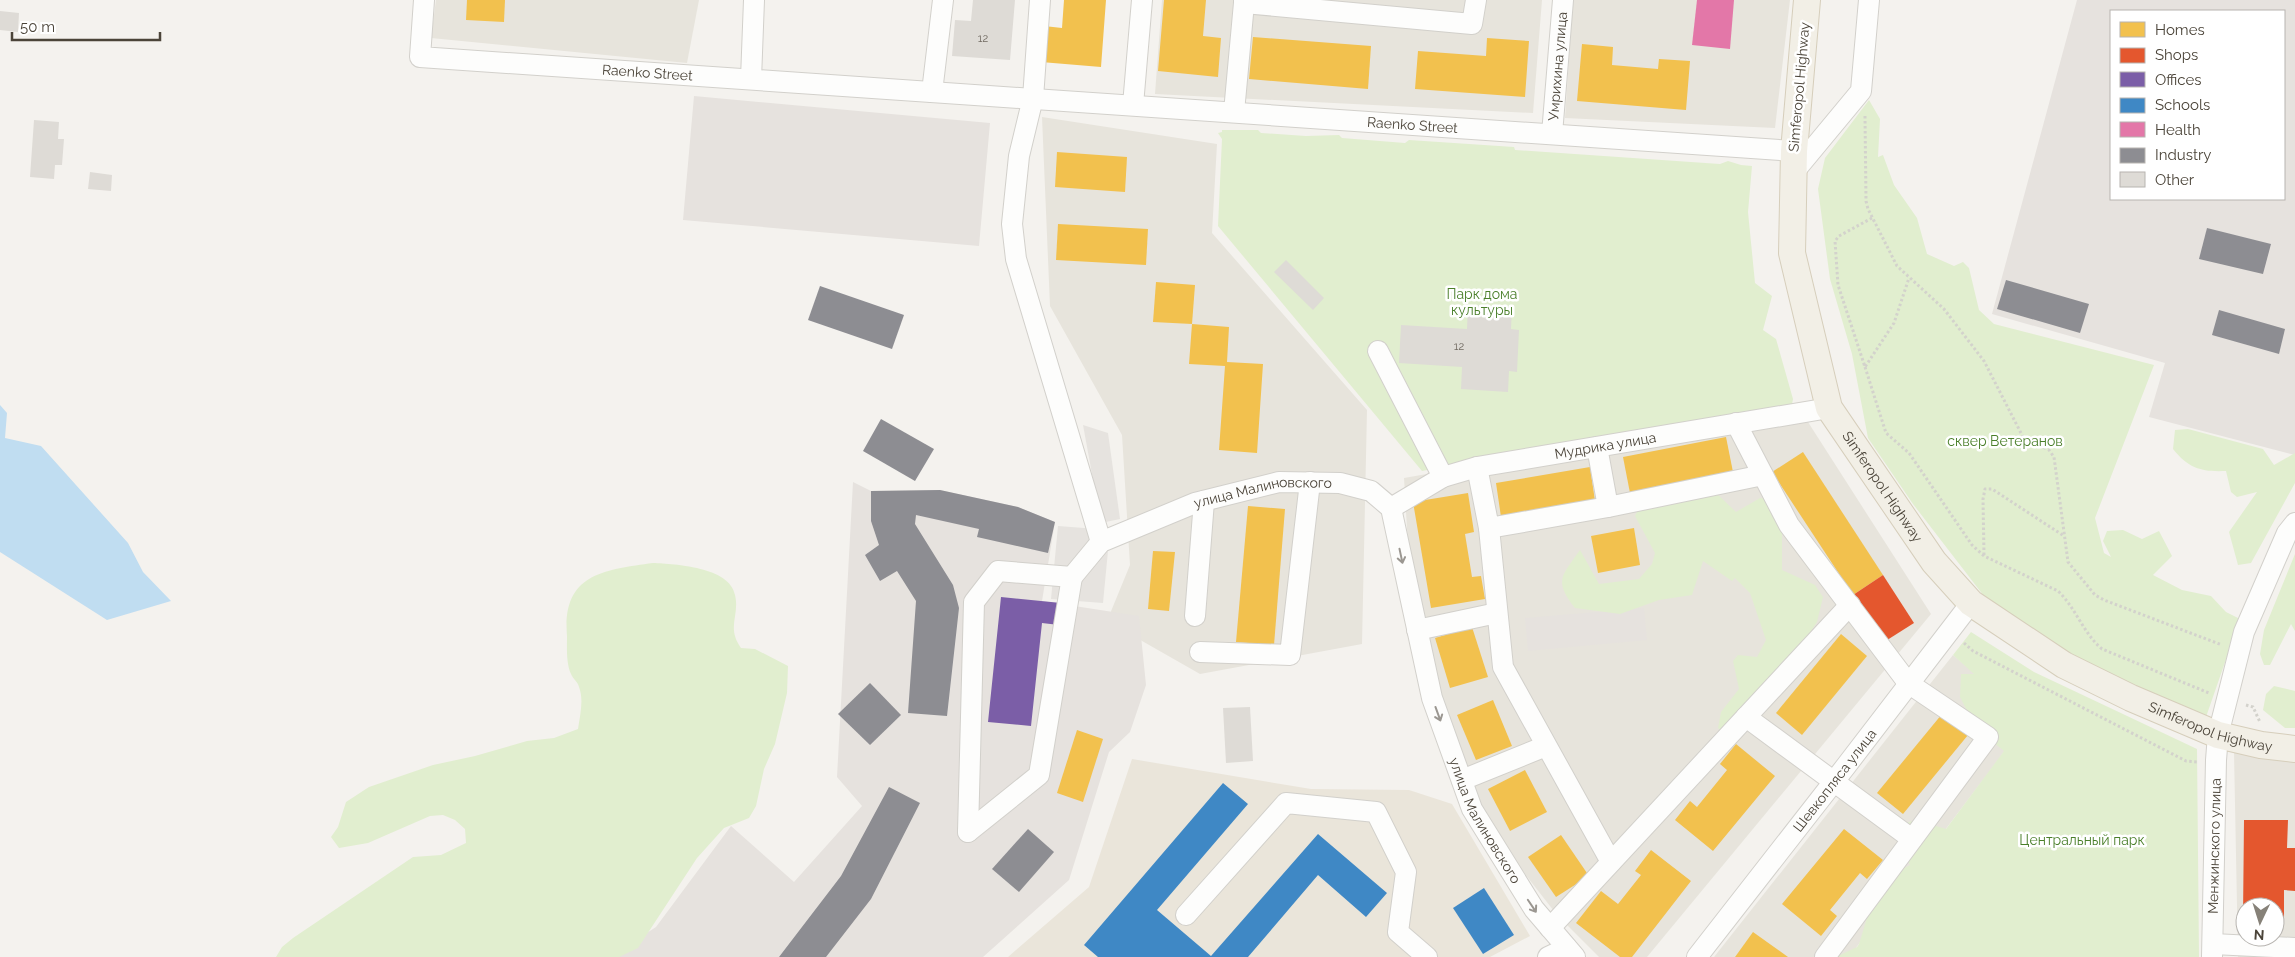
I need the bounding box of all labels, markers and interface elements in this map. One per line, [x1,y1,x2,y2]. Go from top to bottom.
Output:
scale bar [12,10,160,42]
legend [2110,10,2285,200]
street label: Умрихина улица [1545,11,1570,121]
text: 50 m [20,18,55,36]
street label: Simferopol Highway [1785,21,1813,153]
text: Homes [2155,21,2205,39]
house number: 12 [978,32,988,45]
text: Shops [2155,46,2198,64]
street label: Raenko Street [601,61,694,84]
text: Offices [2155,71,2202,89]
text: Schools [2155,96,2210,114]
street label: Raenko Street [1367,114,1459,136]
text: Health [2155,121,2201,139]
text: Industry [2155,146,2211,164]
text: Other [2155,171,2195,189]
park label: Парк дома культуры [1446,286,1518,318]
house number: 12 [1454,340,1464,353]
street label: Simferopol Highway [1839,428,1926,545]
street label: Мудрика улица [1553,429,1657,462]
park label: сквер Ветеранов [1947,433,2063,449]
street label: улица Малиновского [1192,474,1332,511]
one-way arrow [1397,548,1406,564]
street label: Simferopol Highway [2146,698,2274,754]
one-way arrow [1434,706,1443,721]
street label: Шевкопляса улица [1790,726,1879,835]
street label: улица Малиновского [1446,755,1524,886]
street label: Менжинского улица [2205,778,2224,914]
park label: Центральный парк [2019,832,2145,848]
north arrow [2235,897,2285,947]
one-way arrow [1527,899,1537,913]
text: N [2253,927,2265,943]

